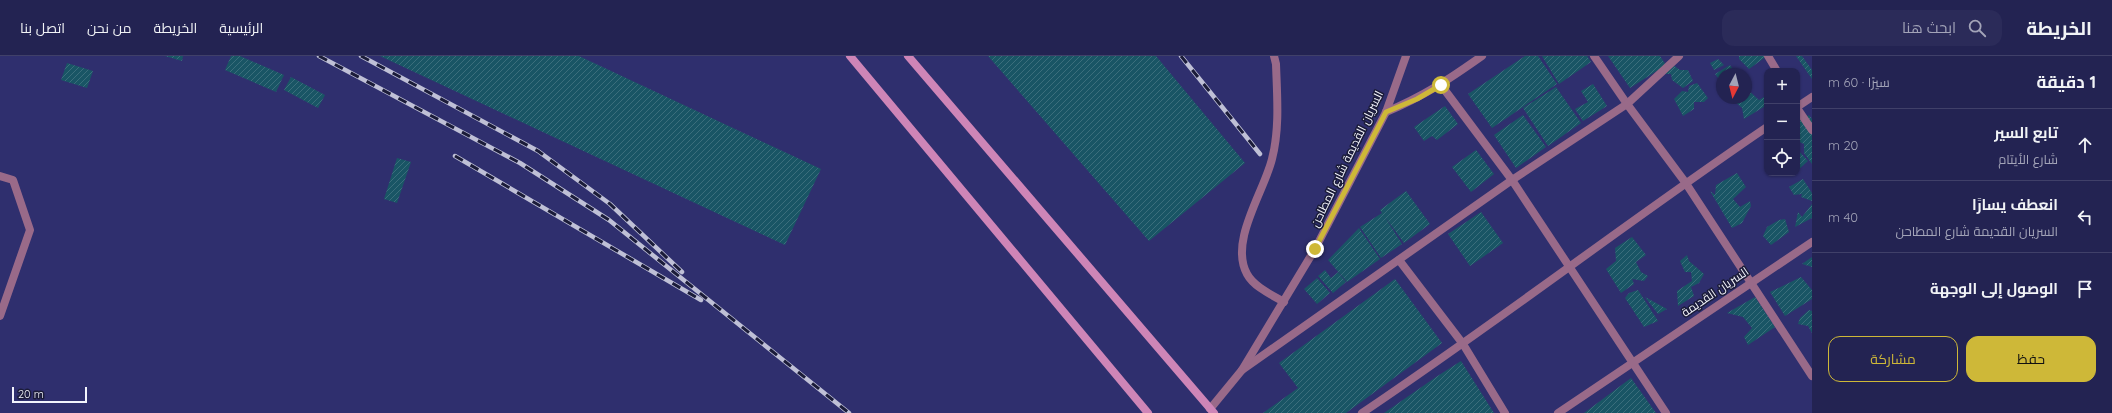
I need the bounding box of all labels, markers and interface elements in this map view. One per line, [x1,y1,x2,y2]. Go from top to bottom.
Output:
search box [1722,10,2002,46]
text: الخريطة [2026,16,2092,40]
icon: search [1966,17,1988,39]
text: ابحث هنا [1902,18,1956,37]
text: اتصل بنا [20,19,65,37]
text: من نحن [87,19,132,37]
text: الخريطة [154,19,197,37]
text: الرئيسية [219,19,263,37]
north arrow [1716,68,1752,104]
map controls [1764,68,1800,176]
button: + [1764,68,1800,104]
text: 1 دقيقة [2037,71,2096,92]
text: سيرًا · 60 m [1828,74,1890,90]
route start [1432,76,1450,94]
street label: السريان القديمة شارع المطاحن [1307,88,1387,230]
button: − [1764,104,1800,140]
text: تابع السير [1994,123,2058,142]
icon: ahead [2074,134,2096,156]
text: 20 m [1828,137,1858,153]
button: locate [1764,140,1800,176]
text: شارع الأيتام [1998,151,2058,167]
text: انعطف يسارًا [1972,195,2058,214]
icon: left [2074,206,2096,228]
text: 40 m [1828,209,1858,225]
text: السريان القديمة شارع المطاحن [1895,223,2058,239]
route end [1306,240,1324,258]
street label: السريان القديمة [1678,264,1751,320]
icon: arrive [2074,278,2096,300]
text: الوصول إلى الوجهة [1930,279,2058,298]
button: مشاركة [1828,336,1958,382]
button: حفظ [1966,336,2096,382]
scale bar [12,385,87,404]
text: 20 m [18,387,44,401]

